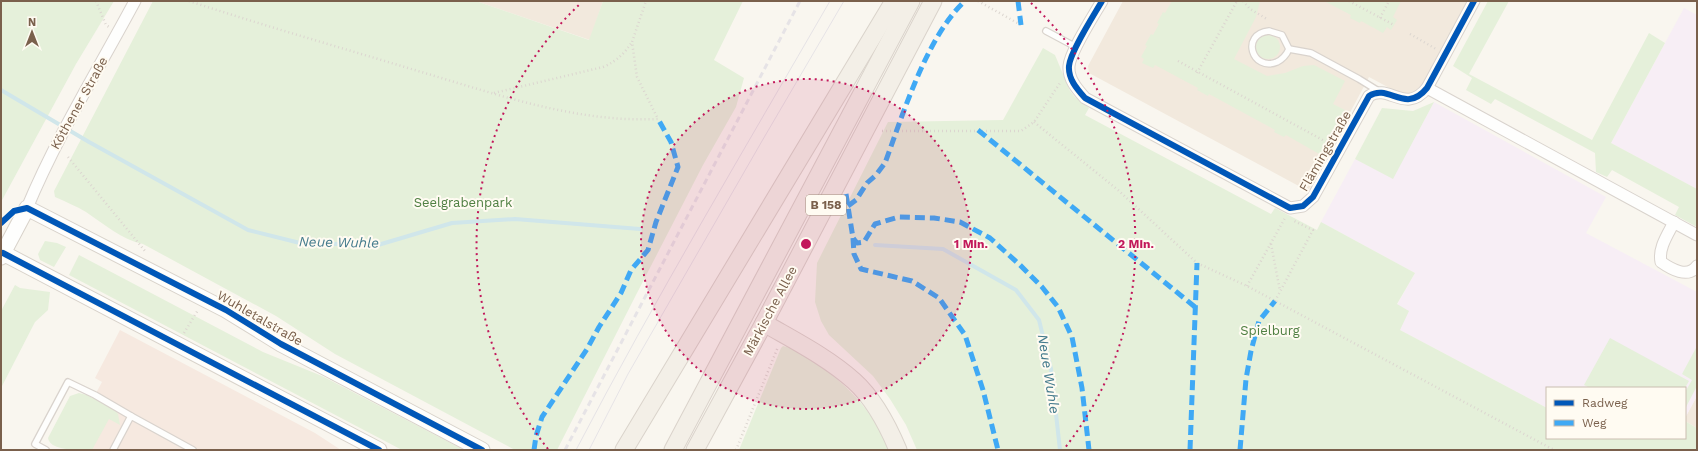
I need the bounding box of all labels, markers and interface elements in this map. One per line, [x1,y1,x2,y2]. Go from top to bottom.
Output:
north arrow [12,12,52,52]
text: N [28,16,36,29]
street label: Köthener Straße [47,54,111,152]
street label: Flämingstraße [1296,108,1354,194]
park label: Seelgrabenpark [414,195,513,210]
road number: B 158 [806,195,846,215]
water label: Neue Wuhle [299,233,379,251]
centre of rings [799,237,813,251]
text: 1 Min. [954,237,988,251]
text: 2 Min. [1118,237,1154,251]
street label: Märkische Allee [740,263,800,359]
street label: Wuhletalstraße [214,287,306,349]
park label: Spielburg [1240,323,1300,338]
water label: Neue Wuhle [1035,333,1063,415]
legend [1546,387,1686,439]
text: Radweg [1582,396,1628,410]
text: Weg [1582,416,1607,430]

